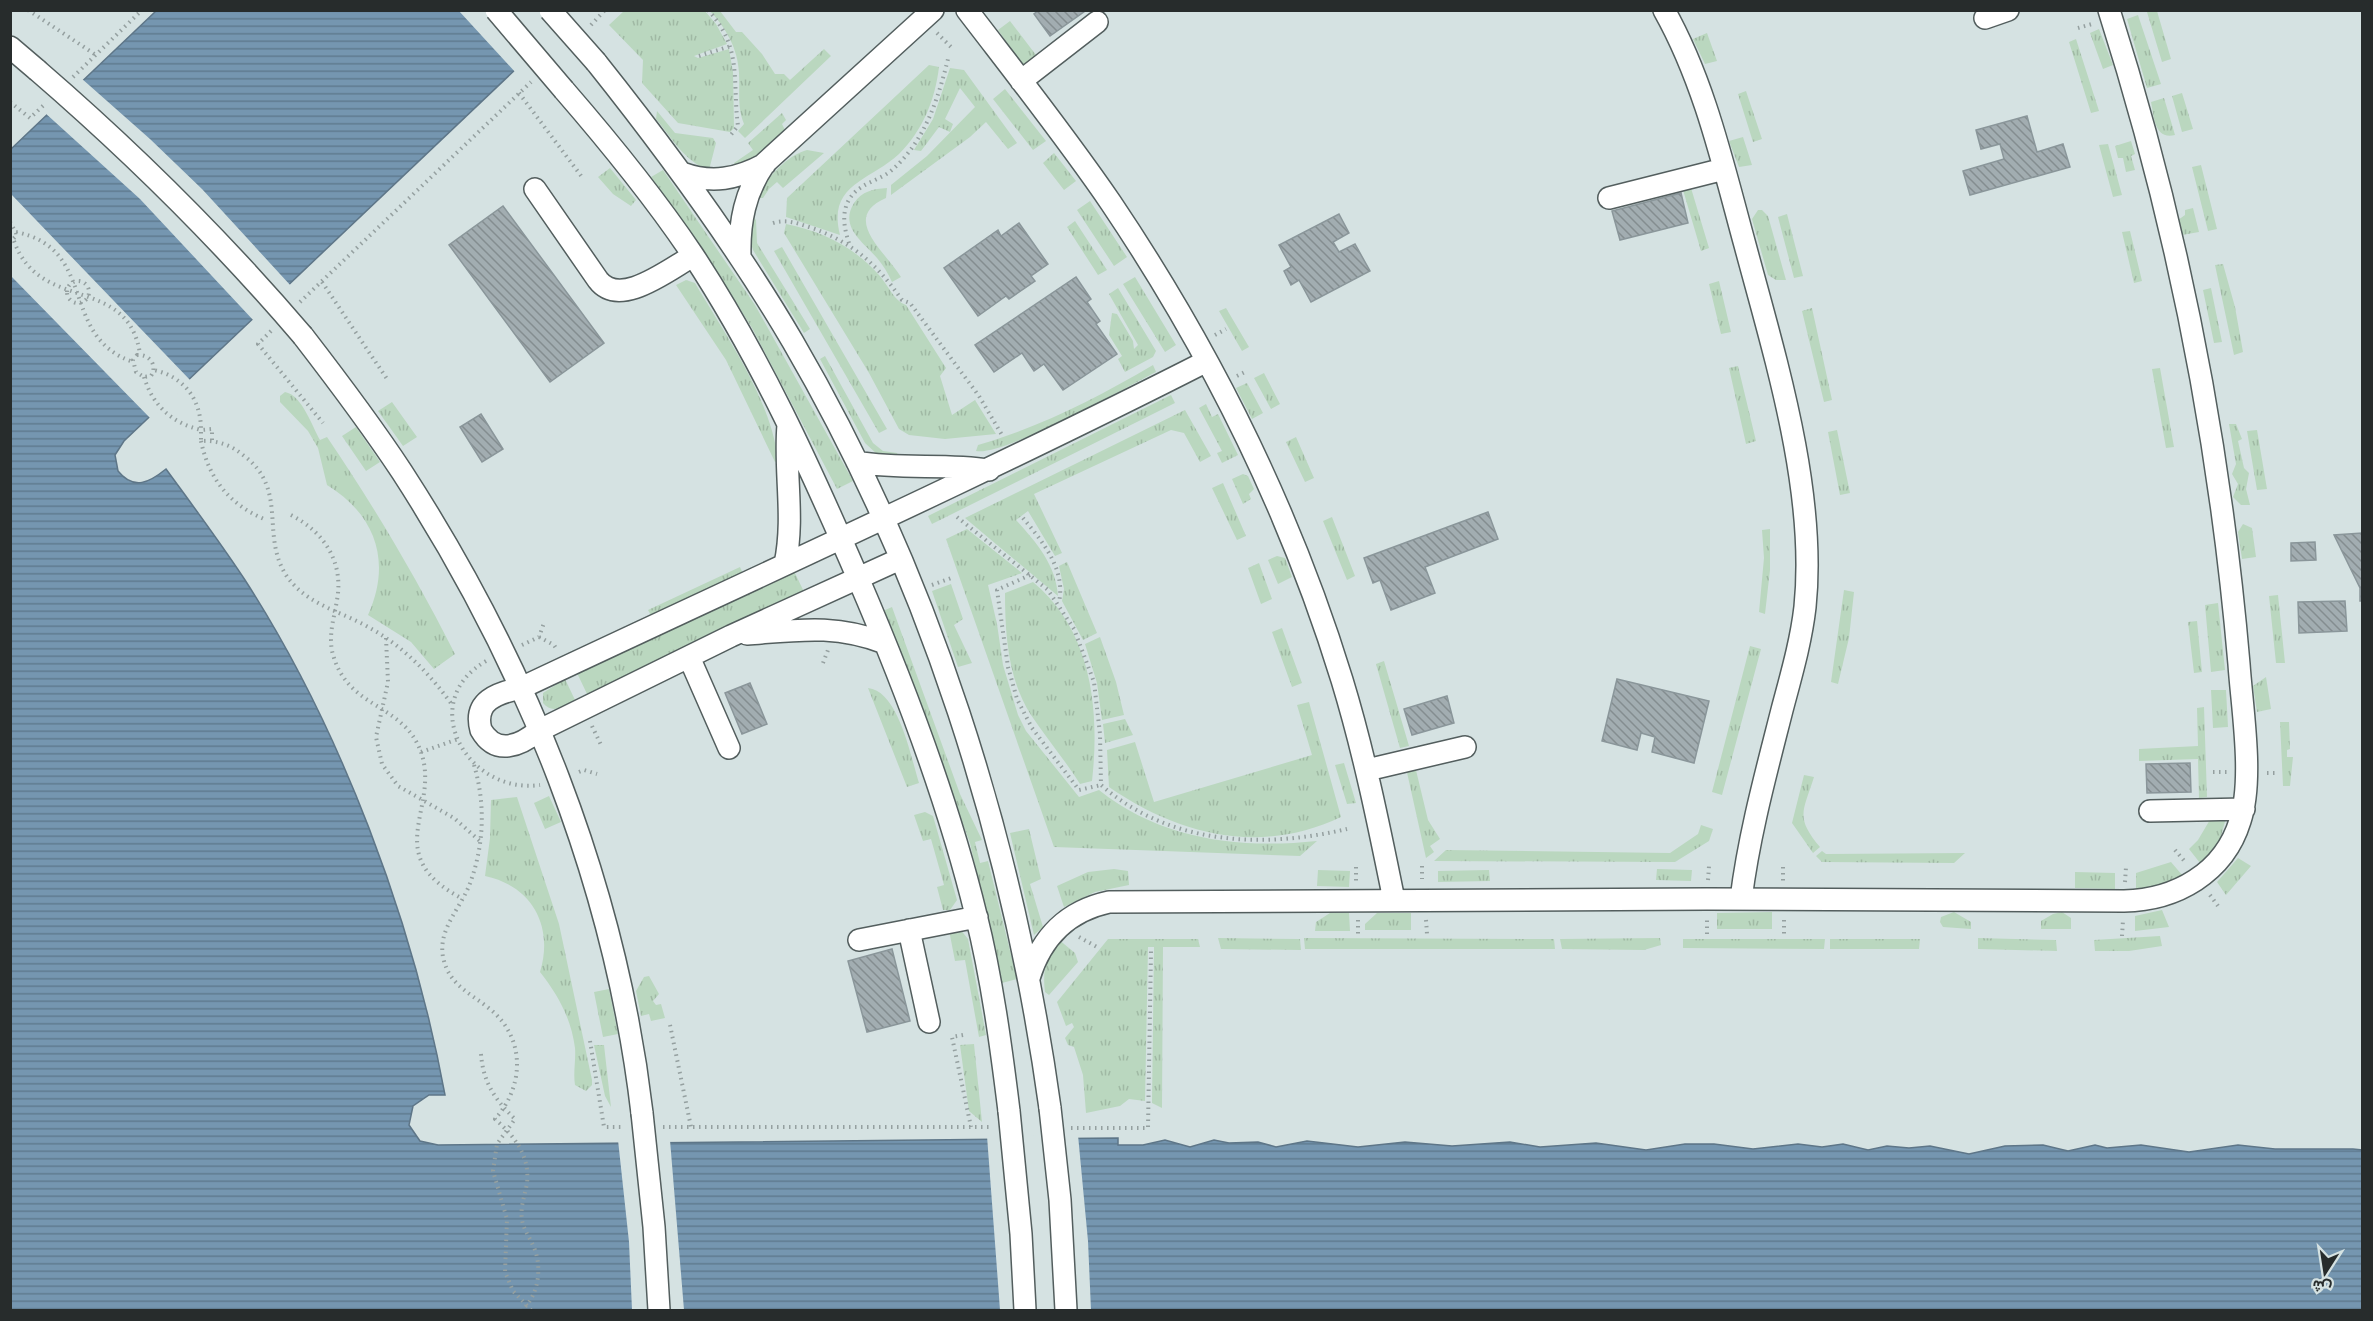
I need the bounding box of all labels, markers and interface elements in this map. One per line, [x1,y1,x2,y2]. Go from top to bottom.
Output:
north arrow [2295,1243,2355,1303]
text: ش [2310,1274,2334,1301]

